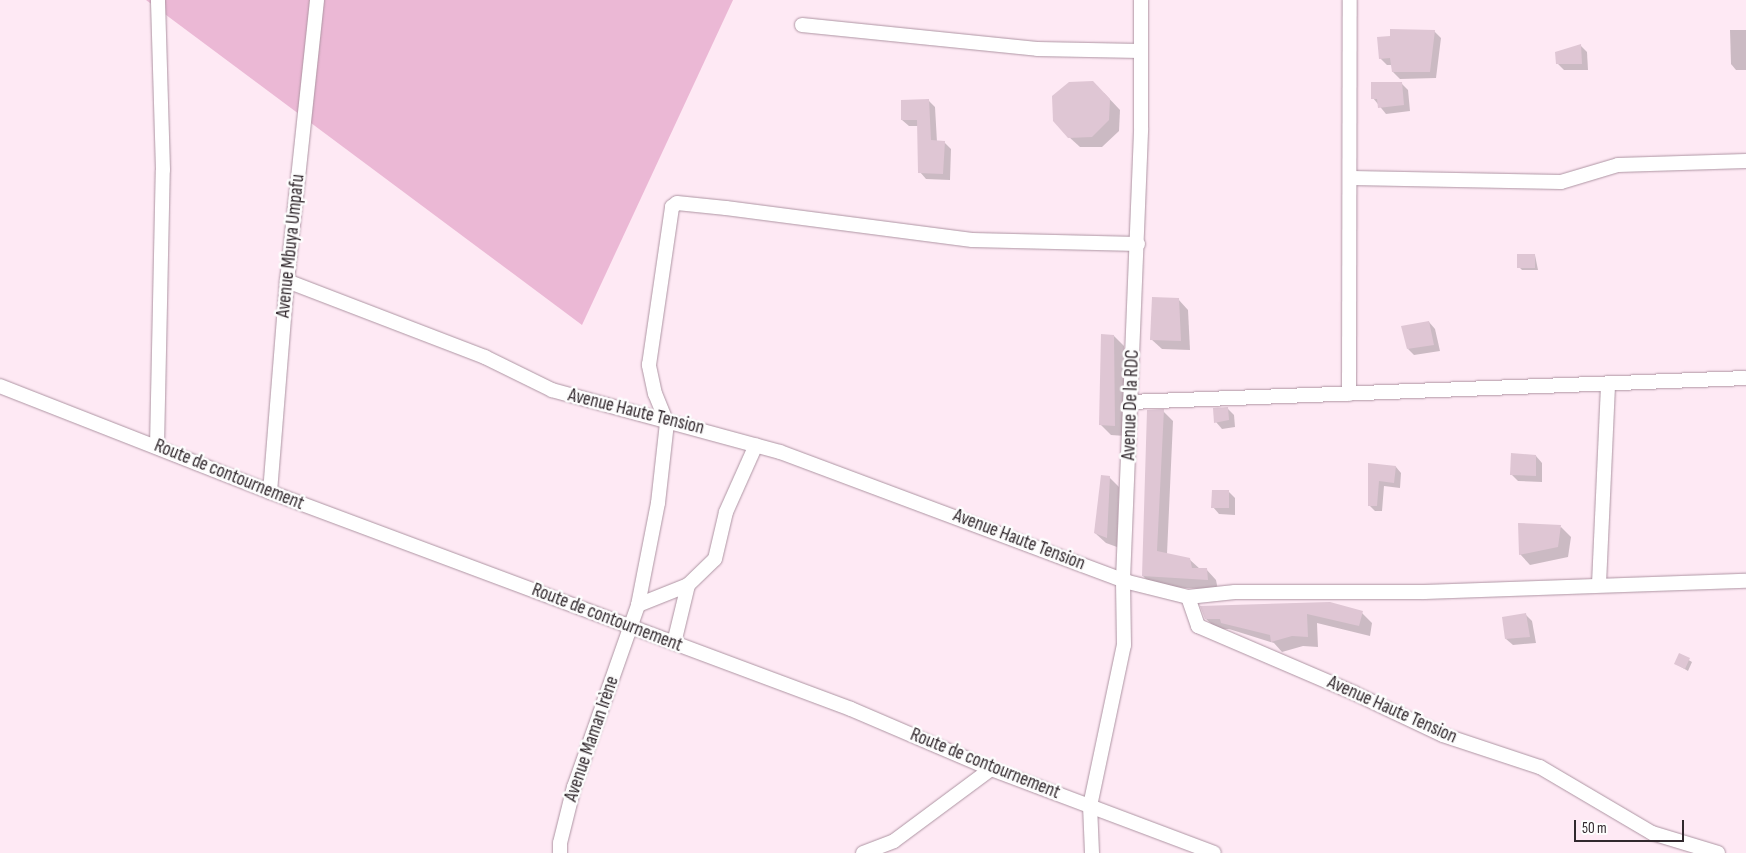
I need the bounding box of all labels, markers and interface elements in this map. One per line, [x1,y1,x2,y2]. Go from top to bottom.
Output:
street label: Avenue Mbuya Umpafu [272,173,310,319]
street label: Avenue De la RDC [1118,349,1144,461]
street label: Avenue Haute Tension [566,384,706,440]
street label: Route de contournement [151,435,307,515]
street label: Avenue Haute Tension [950,504,1088,576]
street label: Route de contournement [528,579,686,657]
street label: Avenue Haute Tension [1324,671,1460,749]
street label: Avenue Maman Irène [560,673,624,805]
street label: Route de contournement [907,724,1063,804]
scale bar [1576,810,1686,842]
text: 50 m [1582,819,1607,838]

